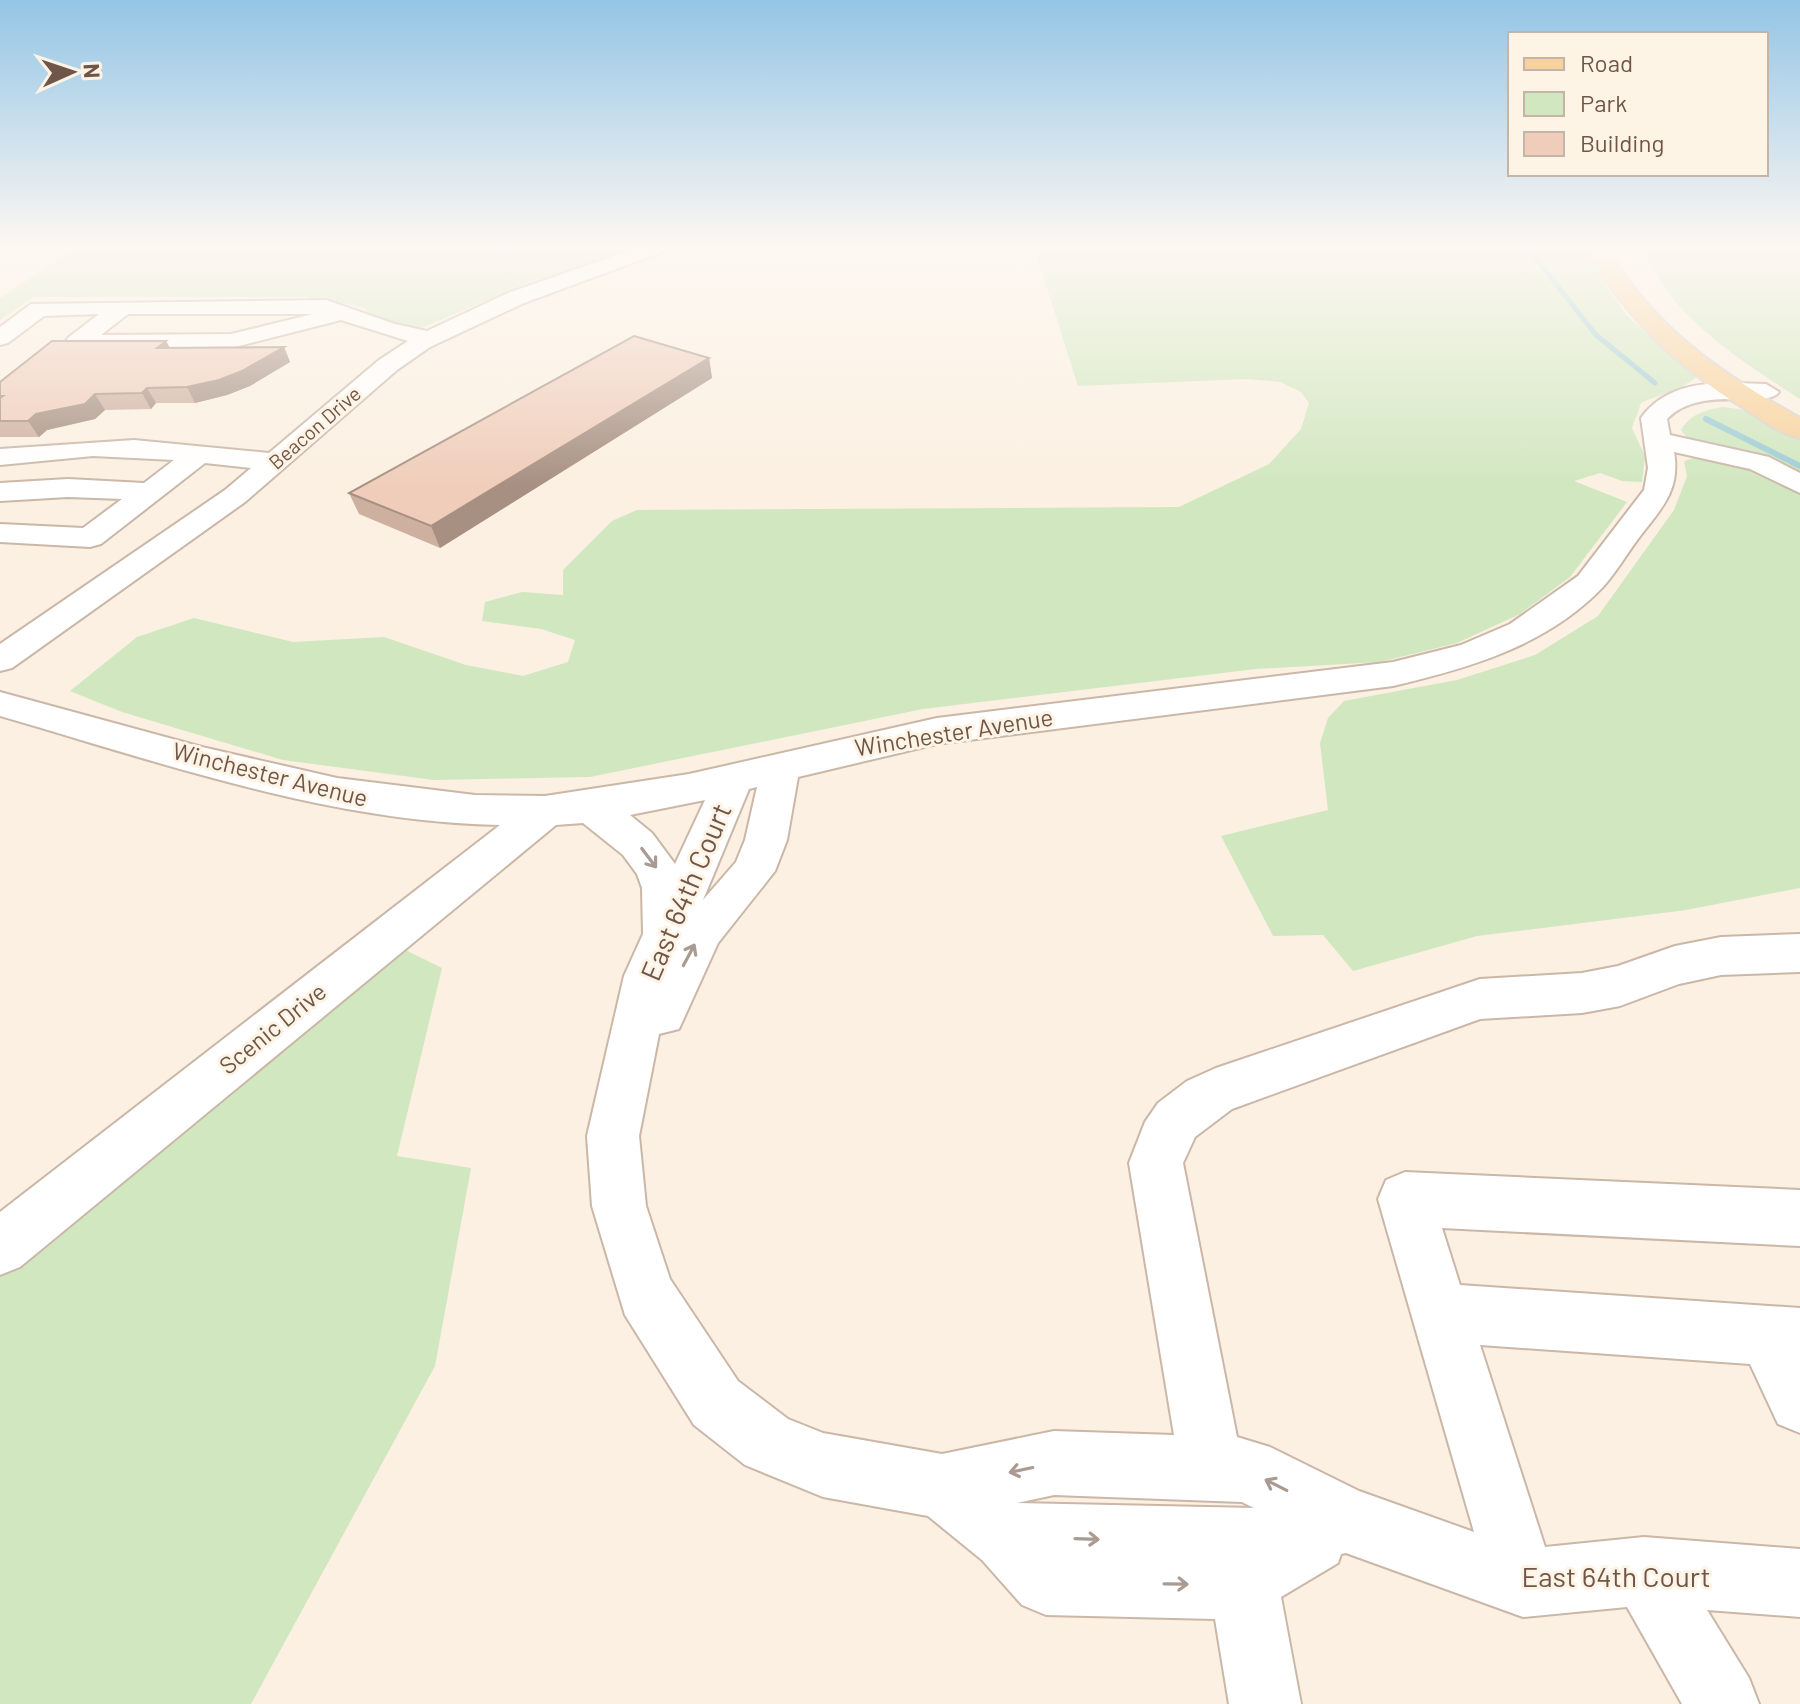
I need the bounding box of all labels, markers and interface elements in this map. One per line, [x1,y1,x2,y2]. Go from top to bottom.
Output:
north arrow [32,32,112,112]
legend [1508,32,1768,176]
text: Road [1580,48,1633,77]
text: N [80,63,106,79]
text: Park [1580,88,1627,117]
text: Building [1580,128,1664,157]
street label: Beacon Drive [263,381,365,474]
street label: Winchester Avenue [853,702,1055,762]
street label: Winchester Avenue [170,735,371,812]
street label: East 64th Court [632,798,738,985]
one-way arrow [640,847,657,868]
one-way arrow [682,943,698,967]
street label: Scenic Drive [213,976,331,1080]
one-way arrow [1009,1463,1034,1478]
one-way arrow [1265,1477,1289,1492]
one-way arrow [1073,1532,1100,1547]
street label: East 64th Court [1521,1559,1711,1593]
one-way arrow [1162,1576,1189,1592]

